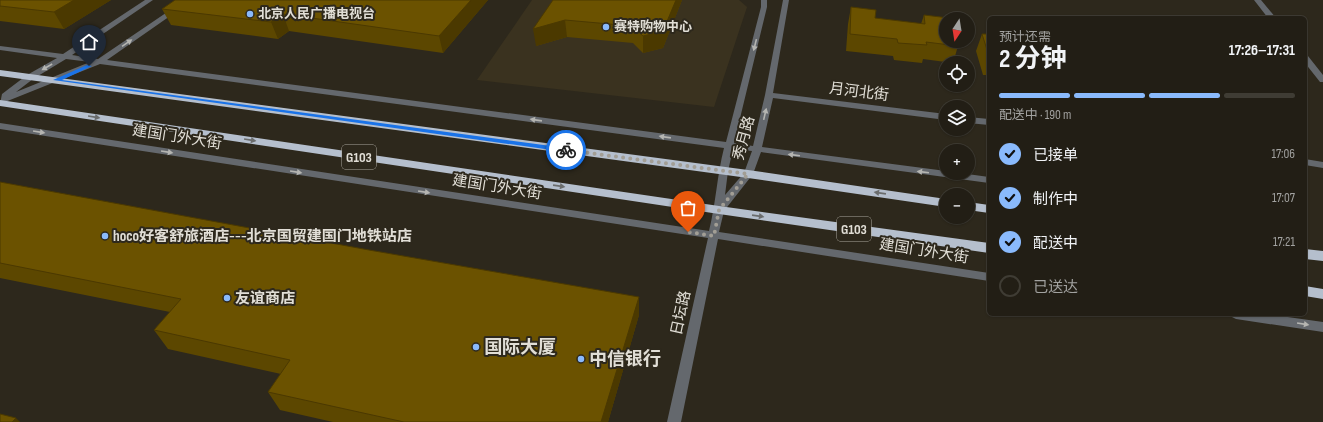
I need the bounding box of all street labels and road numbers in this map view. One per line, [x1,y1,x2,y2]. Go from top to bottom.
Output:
street label: 月河北街 [828,79,890,105]
street label: 秀月路 [729,114,759,162]
street label: 建国门外大街 [131,121,223,153]
road number: G103 [342,145,376,169]
street label: 建国门外大街 [451,171,543,203]
road number: G103 [837,217,871,241]
street label: 建国门外大街 [878,235,970,267]
street label: 日坛路 [667,289,695,337]

